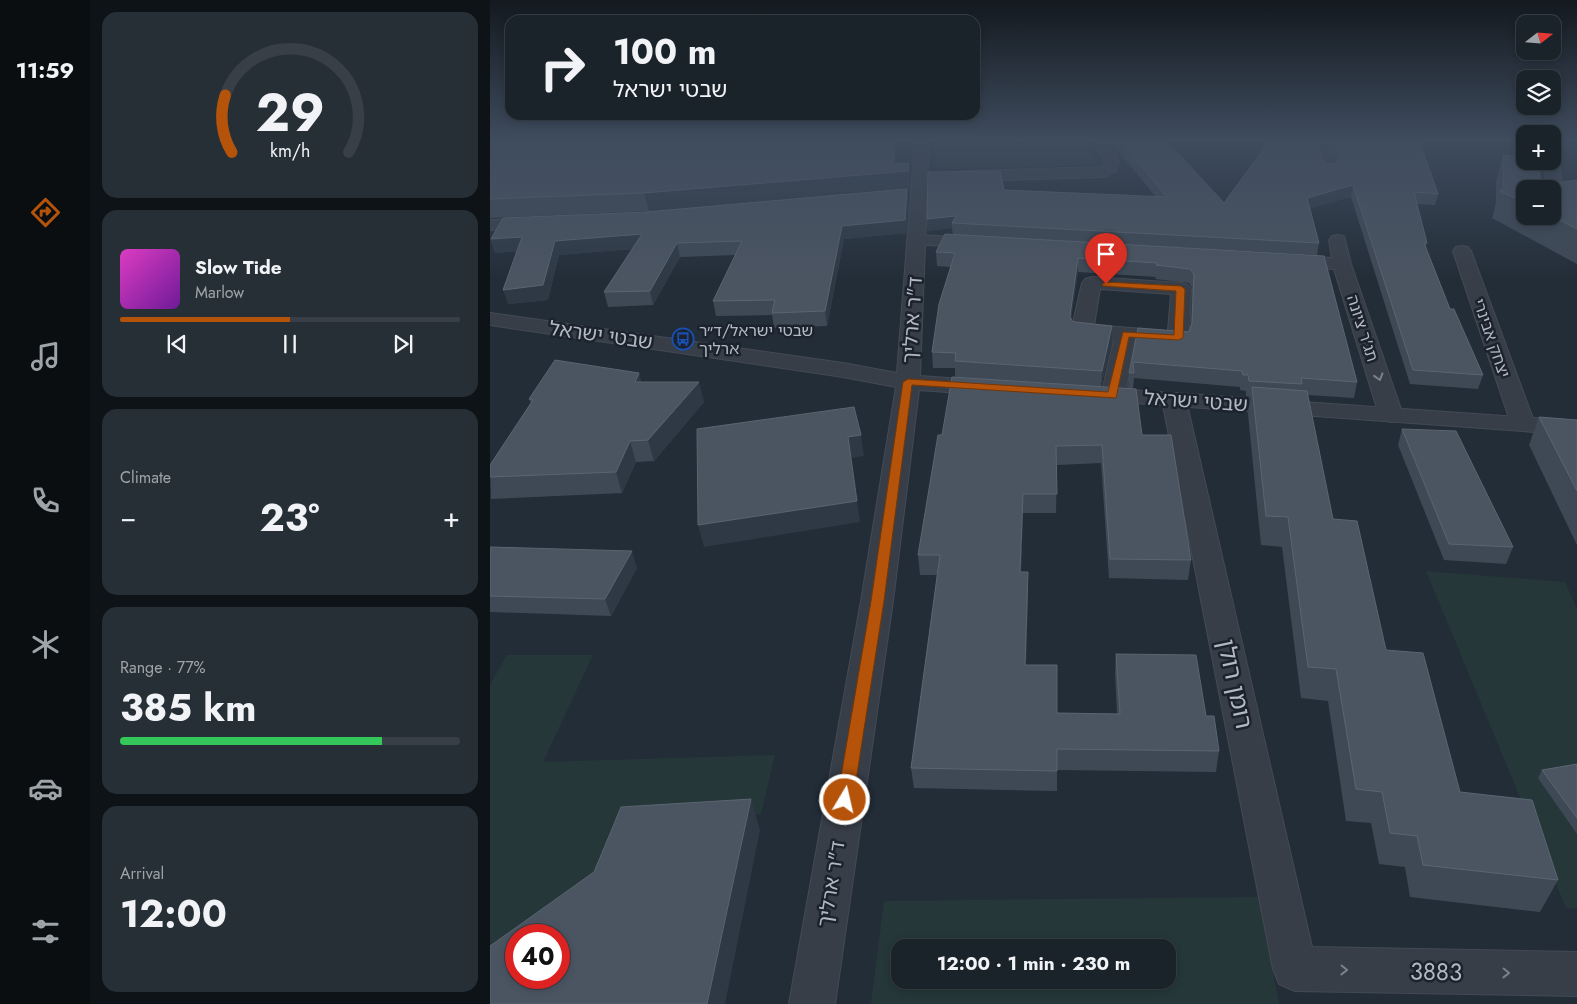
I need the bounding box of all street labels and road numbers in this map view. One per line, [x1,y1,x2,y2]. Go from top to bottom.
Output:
street label: ד"ר ארליך [895,276,930,364]
street label: תג'ר ציונה [1341,292,1384,364]
street label: יצחק אבינרי [1467,296,1516,381]
street label: שבטי ישראל [547,314,654,357]
street label: שבטי ישראל [1143,383,1249,420]
street label: רומן רולן [1209,636,1262,732]
street label: ד"ר ארליך [810,839,853,929]
street label: 3883 [1409,954,1463,989]

